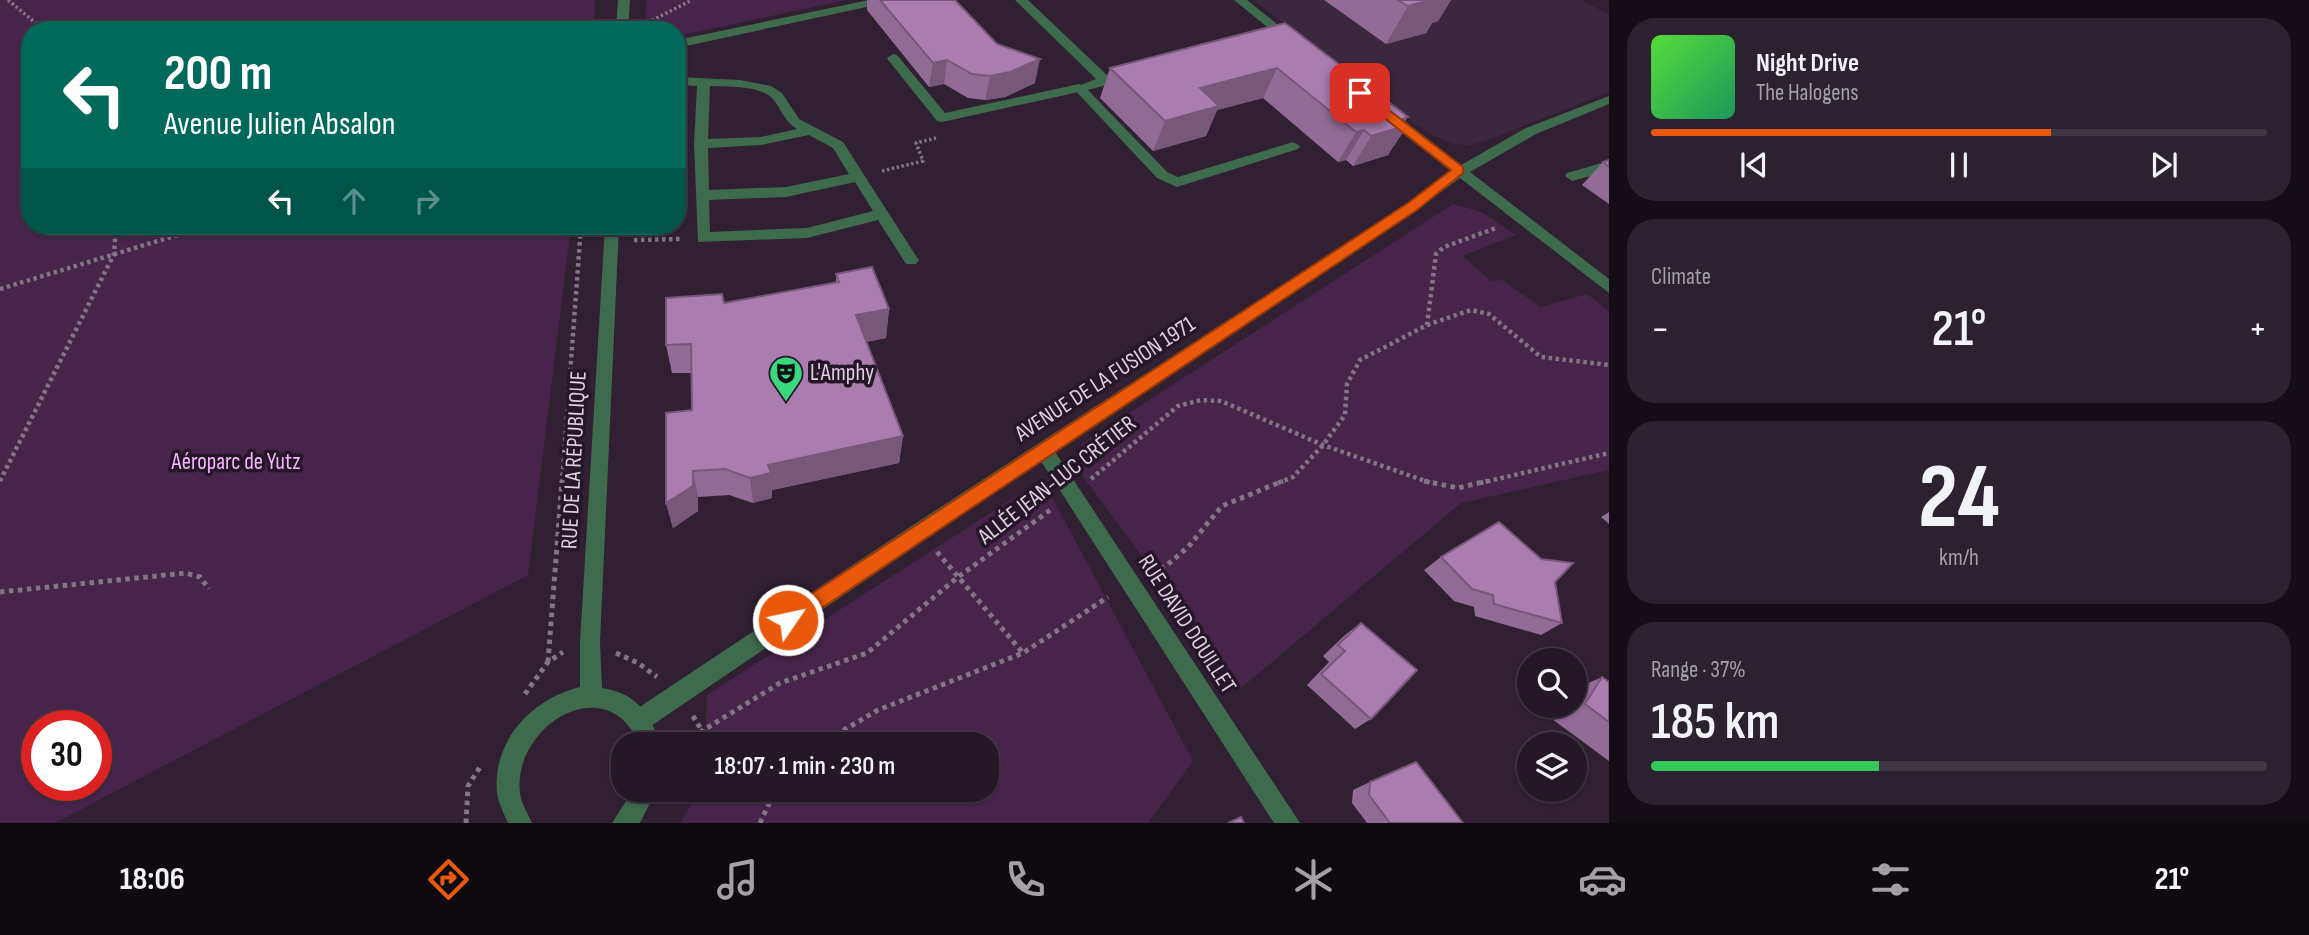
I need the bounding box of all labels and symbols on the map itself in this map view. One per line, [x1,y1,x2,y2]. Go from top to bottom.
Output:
pin [1330,63,1390,123]
street label: AVENUE DE LA FUSION 1971 [1009,310,1200,448]
theatre icon: L'Amphy [767,354,805,403]
place label: L'Amphy [810,359,874,387]
street label: RUE DE LA RÉPUBLIQUE [555,370,593,550]
street label: ALLÉE JEAN-LUC CRÉTIER [971,409,1142,551]
park label: Aéroparc de Yutz [171,448,300,476]
street label: RUE DAVID DOUILLET [1132,549,1242,699]
position arrow [751,583,825,657]
speed limit sign: 30 [21,710,112,801]

